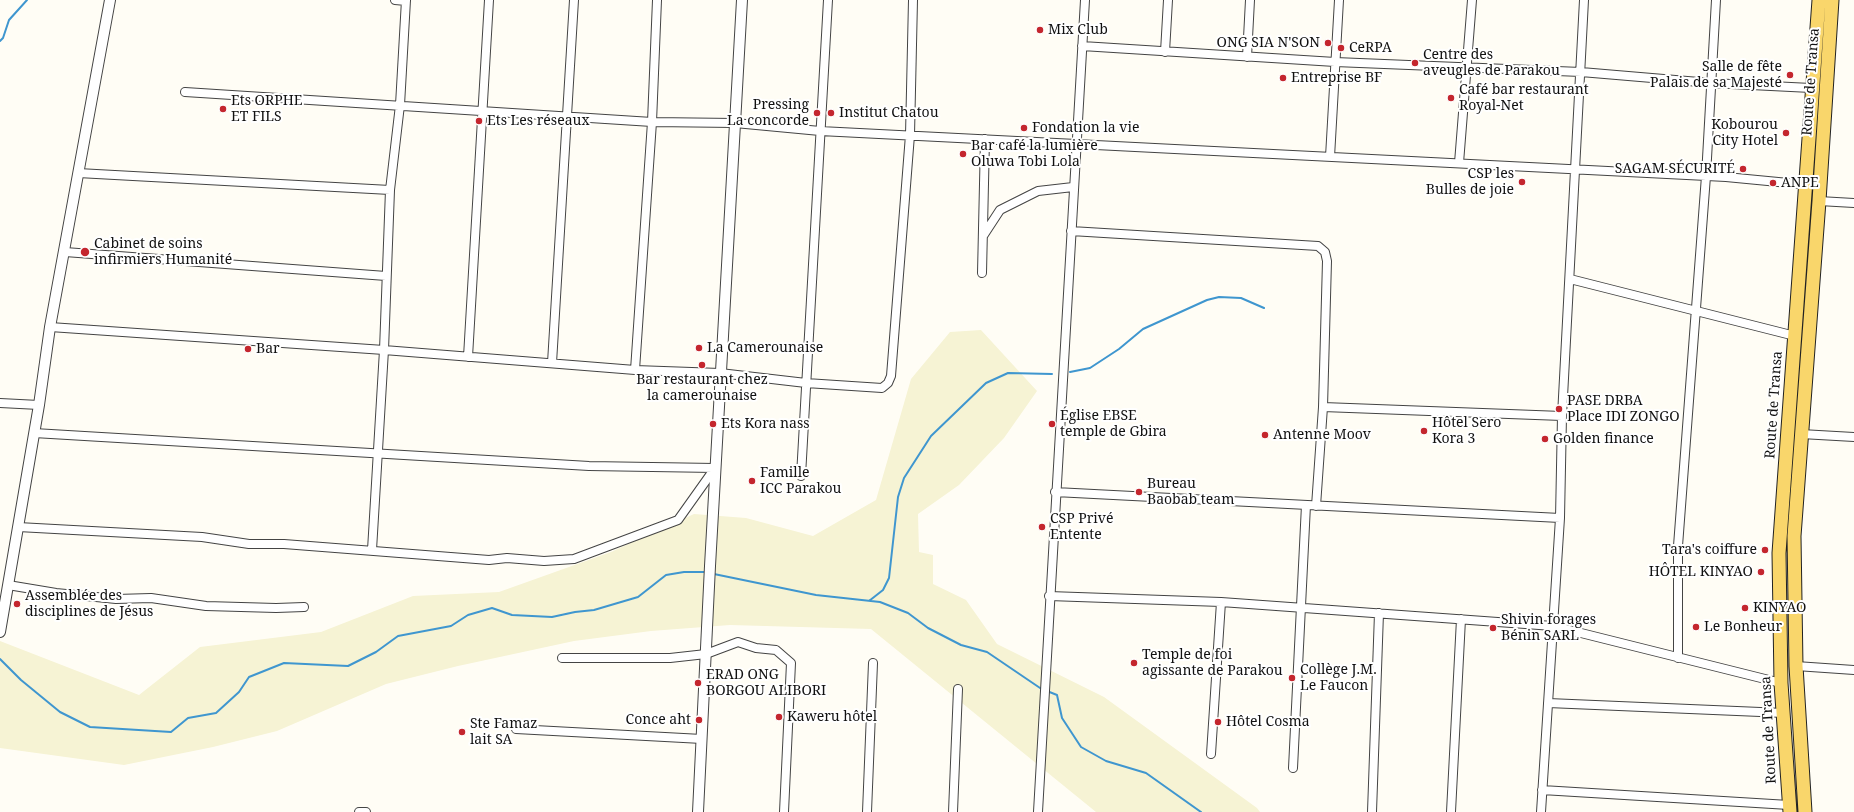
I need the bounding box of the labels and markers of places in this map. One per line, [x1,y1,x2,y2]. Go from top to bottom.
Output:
place label: Mix Club [1048,22,1108,38]
marker: Mix Club [1035,25,1045,35]
place label: ONG SIA N'SON [1217,35,1320,51]
marker: ONG SIA N'SON [1323,38,1333,48]
place label: CeRPA [1349,40,1392,56]
marker: CeRPA [1336,43,1346,53]
place label: Centre des aveugles de Parakou [1423,47,1560,80]
marker: Centre des aveugles de Parakou [1410,58,1420,68]
place label: Salle de fête Palais de sa Majesté [1650,59,1782,92]
place label: Entreprise BF [1291,70,1382,86]
marker: Salle de fête Palais de sa Majesté [1785,70,1795,80]
marker: Entreprise BF [1278,73,1288,83]
place label: Café bar restaurant Royal-Net [1459,82,1589,114]
place label: Ets ORPHE ET FILS [231,93,302,126]
marker: Café bar restaurant Royal-Net [1446,93,1456,103]
place label: Pressing La concorde [727,97,809,130]
marker: Ets ORPHE ET FILS [218,104,228,114]
place label: Institut Chatou [839,105,939,121]
marker: Pressing La concorde [812,108,822,118]
marker: Institut Chatou [826,108,836,118]
place label: Ets Les réseaux [487,113,590,129]
marker: Ets Les réseaux [474,116,484,126]
place label: Kobourou City Hotel [1711,117,1778,150]
place label: Fondation la vie [1032,120,1139,136]
marker: Fondation la vie [1019,123,1029,133]
marker: Kobourou City Hotel [1781,128,1791,138]
place label: Bar café la lumière Oluwa Tobi Lola [971,138,1098,170]
marker: Bar café la lumière Oluwa Tobi Lola [958,149,968,159]
place label: SAGAM SÉCURITÉ [1615,161,1735,177]
marker: SAGAM SÉCURITÉ [1738,164,1748,174]
place label: CSP les Bulles de joie [1426,166,1514,198]
place label: ANPE [1781,175,1819,191]
marker: CSP les Bulles de joie [1517,177,1527,187]
marker: ANPE [1768,178,1778,188]
place label: Cabinet de soins infirmiers Humanité [94,236,232,268]
marker: Cabinet de soins infirmiers Humanité [79,246,91,258]
place label: La Camerounaise [707,340,823,356]
place label: Bar [256,341,280,357]
marker: La Camerounaise [694,343,704,353]
marker: Bar [243,344,253,354]
marker: Bar restaurant chez la camerounaise [697,360,707,370]
place label: Bar restaurant chez la camerounaise [636,372,768,404]
place label: PASE DRBA Place IDI ZONGO [1567,393,1680,426]
marker: PASE DRBA Place IDI ZONGO [1554,404,1564,414]
place label: Église EBSE temple de Gbira [1060,408,1167,440]
place label: Hôtel Sero Kora 3 [1432,415,1501,448]
place label: Ets Kora nass [721,416,810,432]
marker: Ets Kora nass [708,419,718,429]
marker: Église EBSE temple de Gbira [1047,419,1057,429]
marker: Hôtel Sero Kora 3 [1419,426,1429,436]
place label: Antenne Moov [1273,427,1371,443]
marker: Antenne Moov [1260,430,1270,440]
place label: Golden finance [1553,431,1654,447]
marker: Golden finance [1540,434,1550,444]
place label: Famille ICC Parakou [760,465,841,498]
marker: Famille ICC Parakou [747,476,757,486]
place label: Bureau Baobab team [1147,476,1234,508]
marker: Bureau Baobab team [1134,487,1144,497]
place label: CSP Privé Entente [1050,511,1113,544]
marker: CSP Privé Entente [1037,522,1047,532]
place label: Tara's coiffure [1662,542,1757,558]
marker: Tara's coiffure [1760,545,1770,555]
place label: HÔTEL KINYAO [1649,564,1753,580]
marker: HÔTEL KINYAO [1756,567,1766,577]
place label: Assemblée des disciplines de Jésus [25,588,153,620]
marker: Assemblée des disciplines de Jésus [12,599,22,609]
place label: KINYAO [1753,600,1806,616]
marker: KINYAO [1740,603,1750,613]
place label: Shivin forages Bénin SARL [1501,612,1596,644]
place label: Le Bonheur [1704,619,1782,635]
marker: Le Bonheur [1691,622,1701,632]
marker: Shivin forages Bénin SARL [1488,623,1498,633]
place label: Temple de foi agissante de Parakou [1142,647,1283,680]
marker: Temple de foi agissante de Parakou [1129,658,1139,668]
place label: Collège J.M. Le Faucon [1300,662,1377,694]
place label: ERAD ONG BORGOU ALIBORI [706,667,826,700]
marker: Collège J.M. Le Faucon [1287,673,1297,683]
marker: ERAD ONG BORGOU ALIBORI [693,678,703,688]
place label: Kaweru hôtel [787,709,877,725]
place label: Conce aht [626,712,691,728]
marker: Kaweru hôtel [774,712,784,722]
place label: Hôtel Cosma [1226,714,1310,730]
marker: Conce aht [694,715,704,725]
place label: Ste Famaz lait SA [470,716,538,748]
marker: Hôtel Cosma [1213,717,1223,727]
marker: Ste Famaz lait SA [457,727,467,737]

